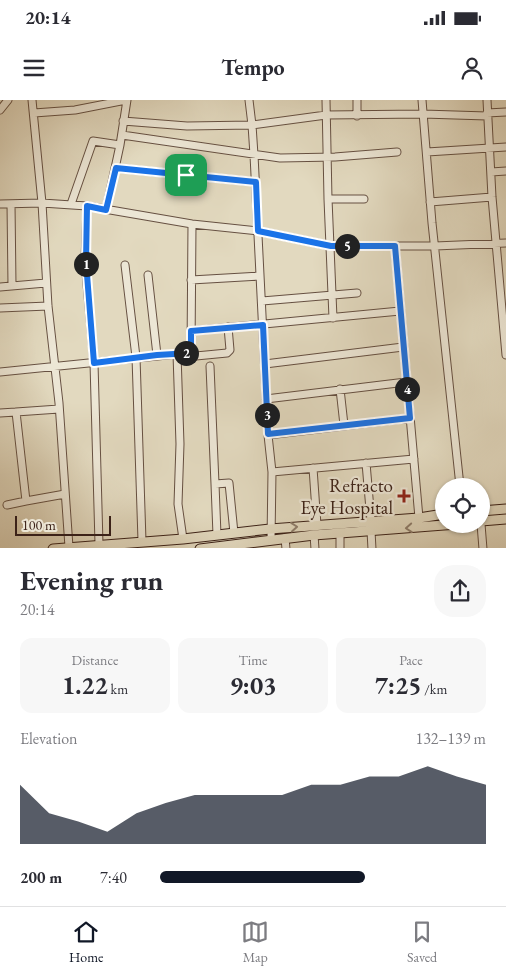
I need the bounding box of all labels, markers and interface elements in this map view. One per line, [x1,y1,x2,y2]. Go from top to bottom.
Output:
text: 20:14 [25,5,71,30]
text: Tempo [221,53,285,82]
icon: menu [20,54,48,82]
icon: person [458,54,486,82]
pin [165,154,207,196]
icon: arrive [172,161,200,189]
pin: 5 [334,234,360,258]
text: 5 [344,237,351,255]
pin: 1 [74,252,98,276]
text: 1 [83,255,90,273]
pin: 2 [174,340,198,366]
text: 2 [183,344,190,362]
pin: 4 [394,376,420,402]
text: 4 [404,380,411,398]
pin: 3 [254,402,280,428]
text: 3 [264,406,271,424]
place label: Refracto Eye Hospital [300,473,393,520]
map controls [435,478,490,533]
button: locate [435,478,490,533]
marker: Refracto Eye Hospital [397,489,411,503]
scale bar [15,513,111,537]
text: 100 m [22,516,56,534]
one-way arrow [290,522,298,533]
one-way arrow [404,523,412,534]
text: Evening run [20,562,163,598]
button: share [434,565,486,617]
text: 20:14 [20,599,55,620]
text: Distance [72,651,118,669]
text: Time [238,651,268,669]
text: Pace [399,651,423,669]
text: 1.22 [62,669,108,701]
text: 9:03 [230,669,276,701]
text: 7:25 [375,669,421,701]
text: km [108,680,128,698]
text: /km [421,680,447,698]
text: Elevation [20,728,78,749]
text: 132–139 m [415,728,486,749]
text: 200 m [20,867,62,888]
text: 7:40 [100,867,127,888]
tab: Home [69,918,104,966]
tab: Map [241,918,269,966]
tab: Saved [407,918,437,966]

